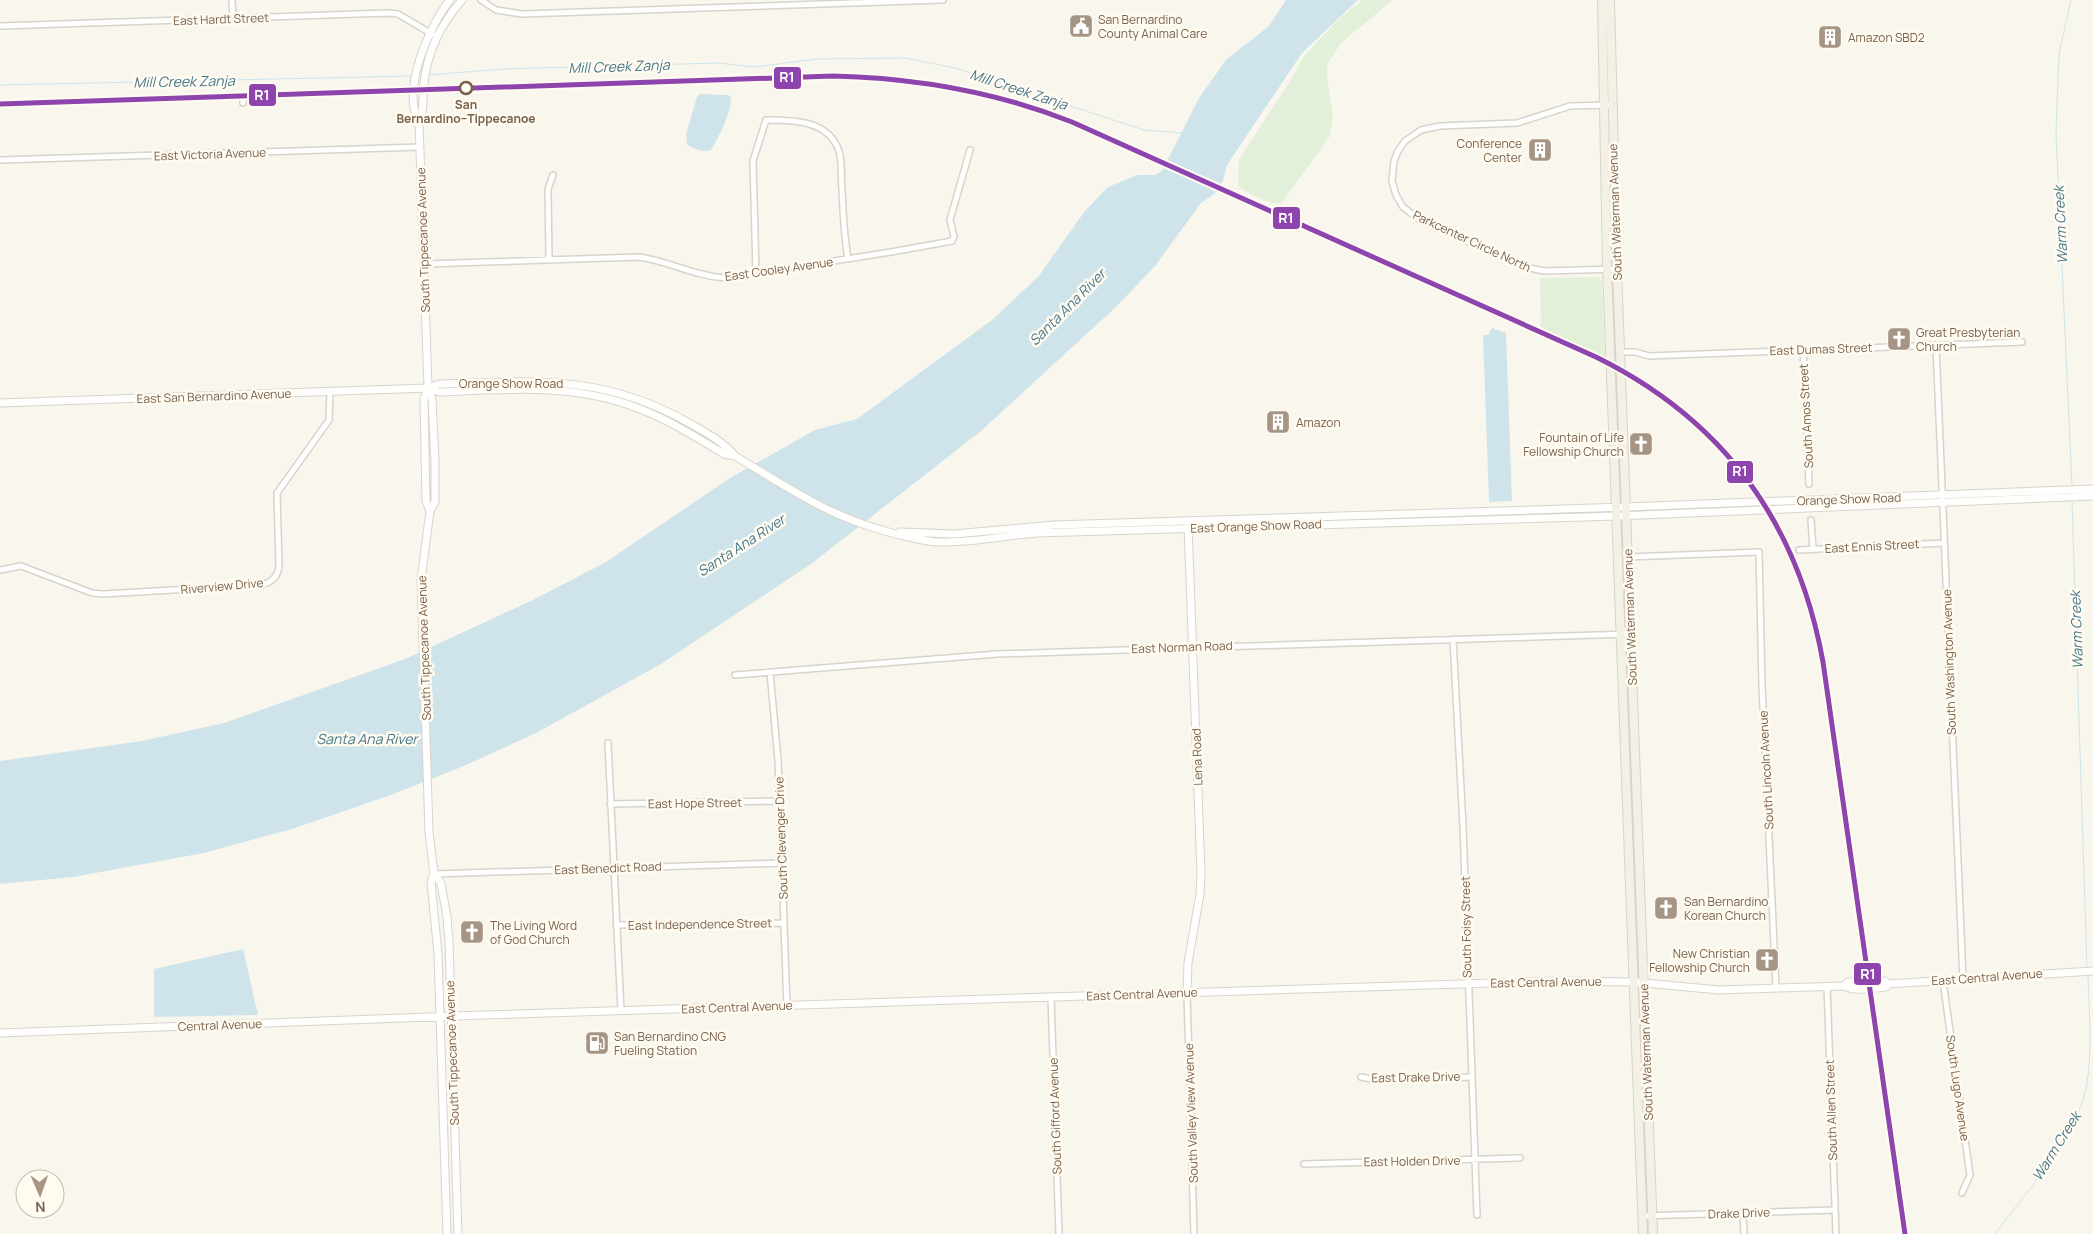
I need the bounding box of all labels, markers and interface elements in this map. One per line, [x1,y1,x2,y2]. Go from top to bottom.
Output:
street label: East Hardt Street [173,9,269,29]
place label: San Bernardino County Animal Care [1098,11,1207,42]
public building icon: San Bernardino County Animal Care [1068,13,1094,39]
building icon: Amazon SBD2 [1817,24,1843,50]
place label: Amazon SBD2 [1848,29,1925,46]
water label: Mill Creek Zanja [568,55,671,77]
water label: Mill Creek Zanja [968,64,1071,114]
line badge: R1 [773,66,802,90]
text: R1 [779,67,795,86]
water label: Mill Creek Zanja [133,71,236,91]
marker: San Bernardino–Tippecanoe [459,81,473,95]
line badge: R1 [248,83,277,107]
text: R1 [254,85,270,104]
place label: San Bernardino–Tippecanoe [396,96,536,127]
place label: Conference Center [1457,135,1523,166]
building icon: Conference Center [1527,137,1553,163]
street label: South Waterman Avenue [1604,143,1626,281]
street label: East Victoria Avenue [154,144,266,164]
street label: South Tippecanoe Avenue [412,167,434,313]
water label: Warm Creek [2048,183,2072,265]
line badge: R1 [1272,206,1301,230]
street label: Parkcenter Circle North [1410,206,1534,276]
text: R1 [1278,208,1294,227]
street label: East Cooley Avenue [724,253,834,285]
water label: Santa Ana River [1025,263,1111,349]
place label: Great Presbyterian Church [1916,324,2020,355]
church icon: Great Presbyterian Church [1886,326,1912,352]
street label: East Dumas Street [1769,339,1873,359]
street label: South Amos Street [1795,363,1817,469]
street label: Orange Show Road [459,375,563,392]
street label: East San Bernardino Avenue [136,385,292,407]
building icon: Amazon [1265,409,1291,435]
place label: Amazon [1296,414,1341,431]
place label: Fountain of Life Fellowship Church [1523,429,1624,460]
church icon: Fountain of Life Fellowship Church [1628,431,1654,457]
line badge: R1 [1726,460,1754,484]
text: R1 [1732,461,1748,480]
street label: Orange Show Road [1796,489,1902,509]
water label: Santa Ana River [694,509,790,580]
street label: East Orange Show Road [1190,515,1322,537]
street label: East Ennis Street [1824,535,1920,557]
street label: South Waterman Avenue [1619,548,1641,686]
street label: Riverview Drive [180,574,264,598]
street label: South Tippecanoe Avenue [413,575,435,721]
street label: South Washington Avenue [1938,589,1960,735]
water label: Warm Creek [2065,589,2087,669]
street label: East Norman Road [1131,637,1233,657]
street label: South Lincoln Avenue [1754,710,1778,830]
street label: Lena Road [1187,728,1207,786]
water label: Santa Ana River [317,729,419,748]
street label: South Clevenger Drive [770,776,792,900]
street label: East Hope Street [648,794,742,812]
street label: East Benedict Road [554,858,662,878]
street label: South Foisy Street [1457,876,1475,978]
place label: San Bernardino Korean Church [1684,893,1768,924]
church icon: San Bernardino Korean Church [1653,895,1679,921]
street label: East Independence Street [628,914,772,934]
place label: The Living Word of God Church [490,917,577,948]
church icon: The Living Word of God Church [459,919,485,945]
place label: New Christian Fellowship Church [1649,945,1750,976]
church icon: New Christian Fellowship Church [1754,947,1780,973]
line badge: R1 [1853,962,1882,986]
text: R1 [1860,964,1876,983]
street label: East Central Avenue [1931,965,2043,989]
street label: East Central Avenue [1490,973,1602,991]
street label: South Tippecanoe Avenue [441,980,463,1126]
street label: South Waterman Avenue [1635,983,1657,1121]
street label: East Central Avenue [1086,984,1198,1004]
street label: East Central Avenue [681,997,793,1017]
street label: Central Avenue [178,1015,262,1035]
place label: San Bernardino CNG Fueling Station [614,1028,727,1059]
fuel station icon: San Bernardino CNG Fueling Station [584,1030,610,1056]
street label: South Lugo Avenue [1942,1034,1974,1142]
street label: South Valley View Avenue [1180,1043,1202,1183]
street label: South Gifford Avenue [1044,1057,1066,1175]
street label: South Allen Street [1821,1059,1841,1161]
street label: East Drake Drive [1371,1068,1461,1086]
water label: Warm Creek [2027,1106,2086,1184]
street label: East Holden Drive [1364,1152,1460,1170]
north arrow [15,1169,65,1219]
text: N [35,1198,46,1217]
street label: Drake Drive [1708,1203,1770,1223]

